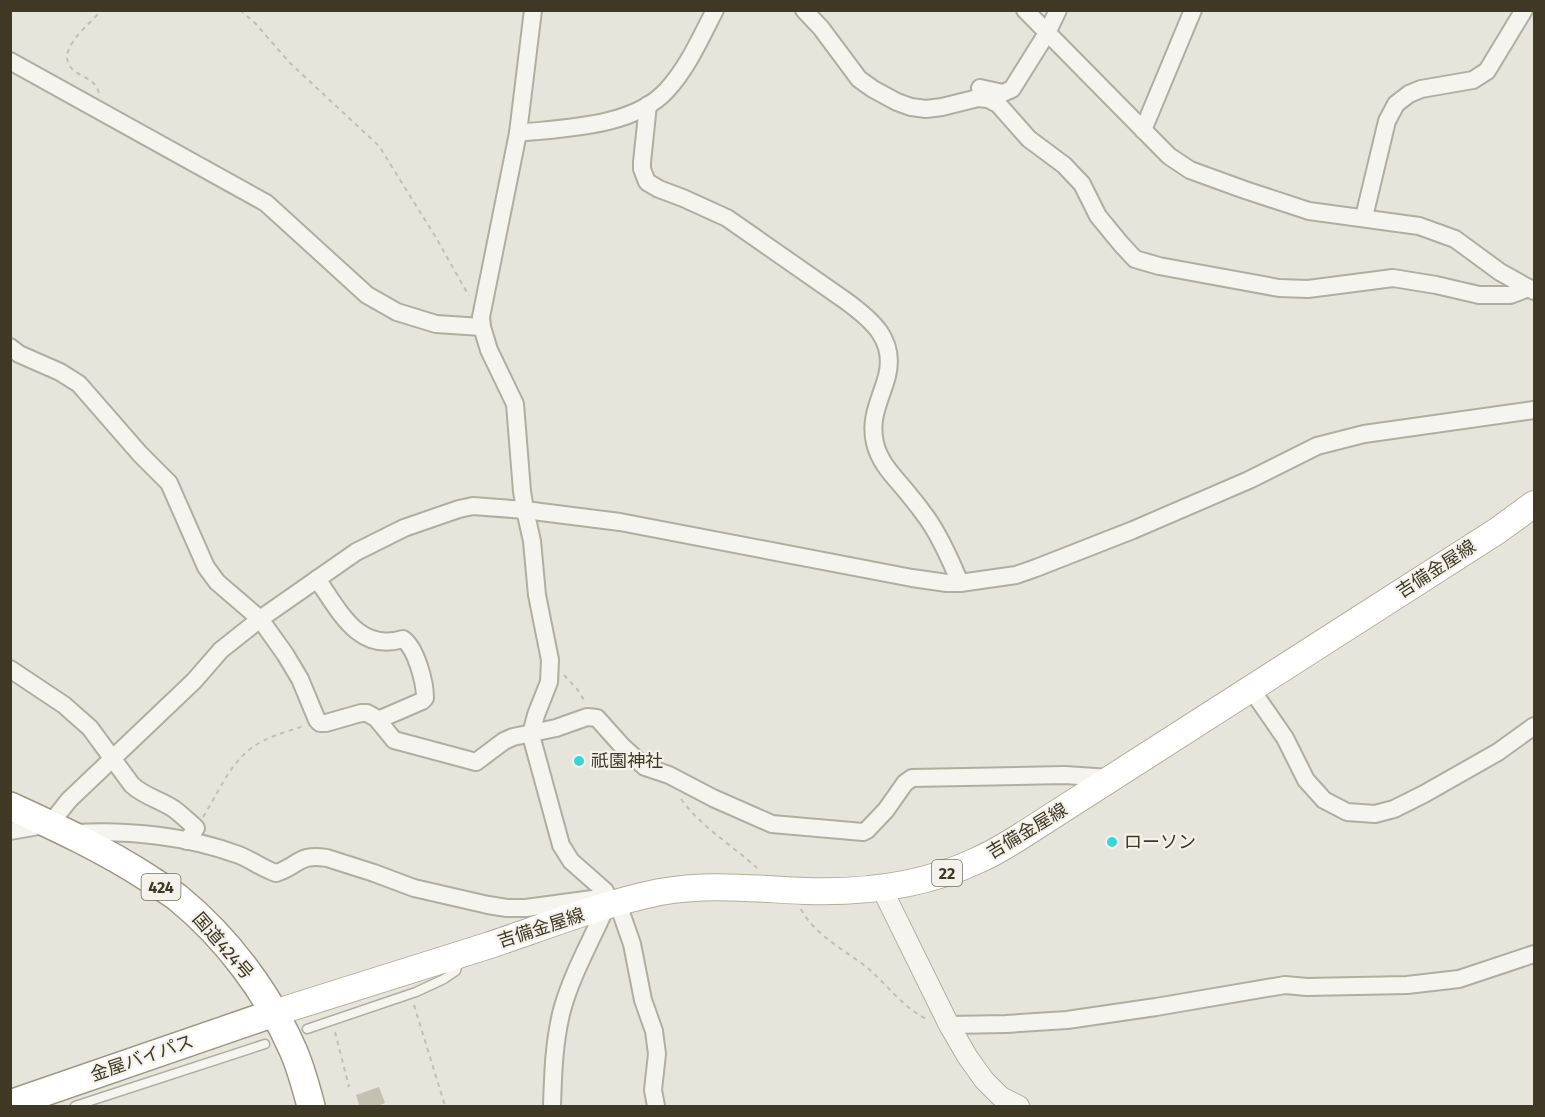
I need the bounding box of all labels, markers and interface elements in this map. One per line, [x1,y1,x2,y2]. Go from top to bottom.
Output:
street label: 吉備金屋線 [1392,535,1480,603]
place label: 祇園神社 [591,750,663,772]
marker: 祇園神社 [572,754,586,768]
street label: 吉備金屋線 [983,798,1071,864]
place label: ローソン [1124,831,1196,853]
marker: ローソン [1105,835,1119,849]
road number: 22 [932,860,962,886]
road number: 424 [142,874,180,900]
street label: 吉備金屋線 [495,904,587,952]
street label: 国道424号 [188,908,258,984]
street label: 金屋バイパス [88,1030,196,1086]

